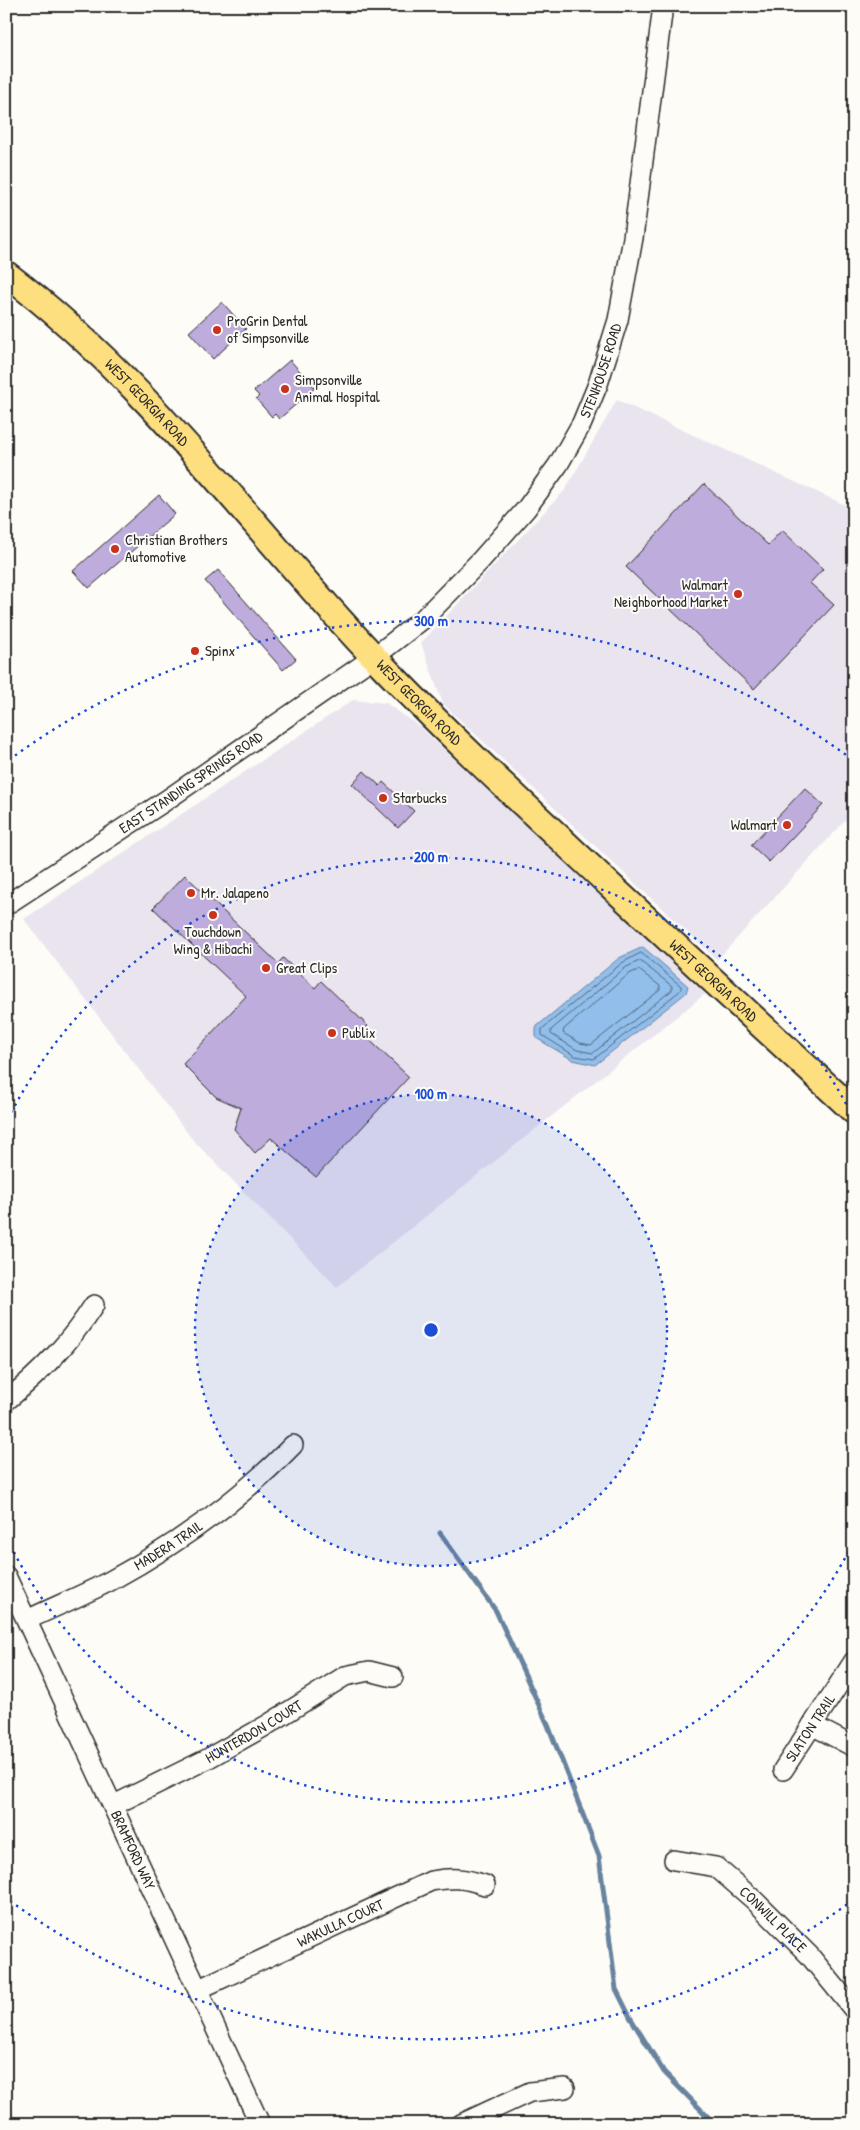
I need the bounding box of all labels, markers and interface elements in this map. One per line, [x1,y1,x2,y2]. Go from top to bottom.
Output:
place label: ProGrin Dental of Simpsonville [227,310,309,348]
street label: STENHOUSE ROAD [574,320,627,421]
marker: ProGrin Dental of Simpsonville [211,324,223,336]
street label: WEST GEORGIA ROAD [100,354,194,451]
place label: Simpsonville Animal Hospital [295,369,380,407]
marker: Simpsonville Animal Hospital [279,383,291,395]
place label: Christian Brothers Automotive [125,529,228,567]
marker: Christian Brothers Automotive [109,543,121,555]
place label: Walmart Neighborhood Market [614,574,729,612]
marker: Walmart Neighborhood Market [732,588,744,600]
text: 300 m [414,610,448,631]
place label: Spinx [205,640,235,661]
marker: Spinx [189,645,201,657]
street label: WEST GEORGIA ROAD [372,655,467,750]
street label: EAST STANDING SPRINGS ROAD [115,725,268,838]
place label: Starbucks [393,787,447,808]
marker: Starbucks [377,792,389,804]
place label: Walmart [731,814,778,835]
marker: Walmart [781,819,793,831]
text: 200 m [414,846,448,867]
place label: Mr. Jalapeno [201,882,269,903]
marker: Mr. Jalapeno [185,887,197,899]
marker: Touchdown Wing & Hibachi [207,909,219,921]
place label: Touchdown Wing & Hibachi [174,921,252,959]
street label: WEST GEORGIA ROAD [665,934,763,1027]
place label: Great Clips [276,957,337,978]
marker: Great Clips [260,962,272,974]
place label: Publix [342,1022,376,1043]
marker: Publix [326,1027,338,1039]
text: 100 m [415,1083,447,1104]
centre of rings [422,1321,440,1339]
street label: MADERA TRAIL [130,1515,207,1575]
street label: SLATON TRAIL [780,1690,840,1766]
street label: HUNTERDON COURT [201,1694,307,1768]
street label: BRAMFORD WAY [106,1807,161,1893]
street label: CONWILL PLACE [735,1881,812,1957]
street label: WAKULLA COURT [293,1893,388,1952]

